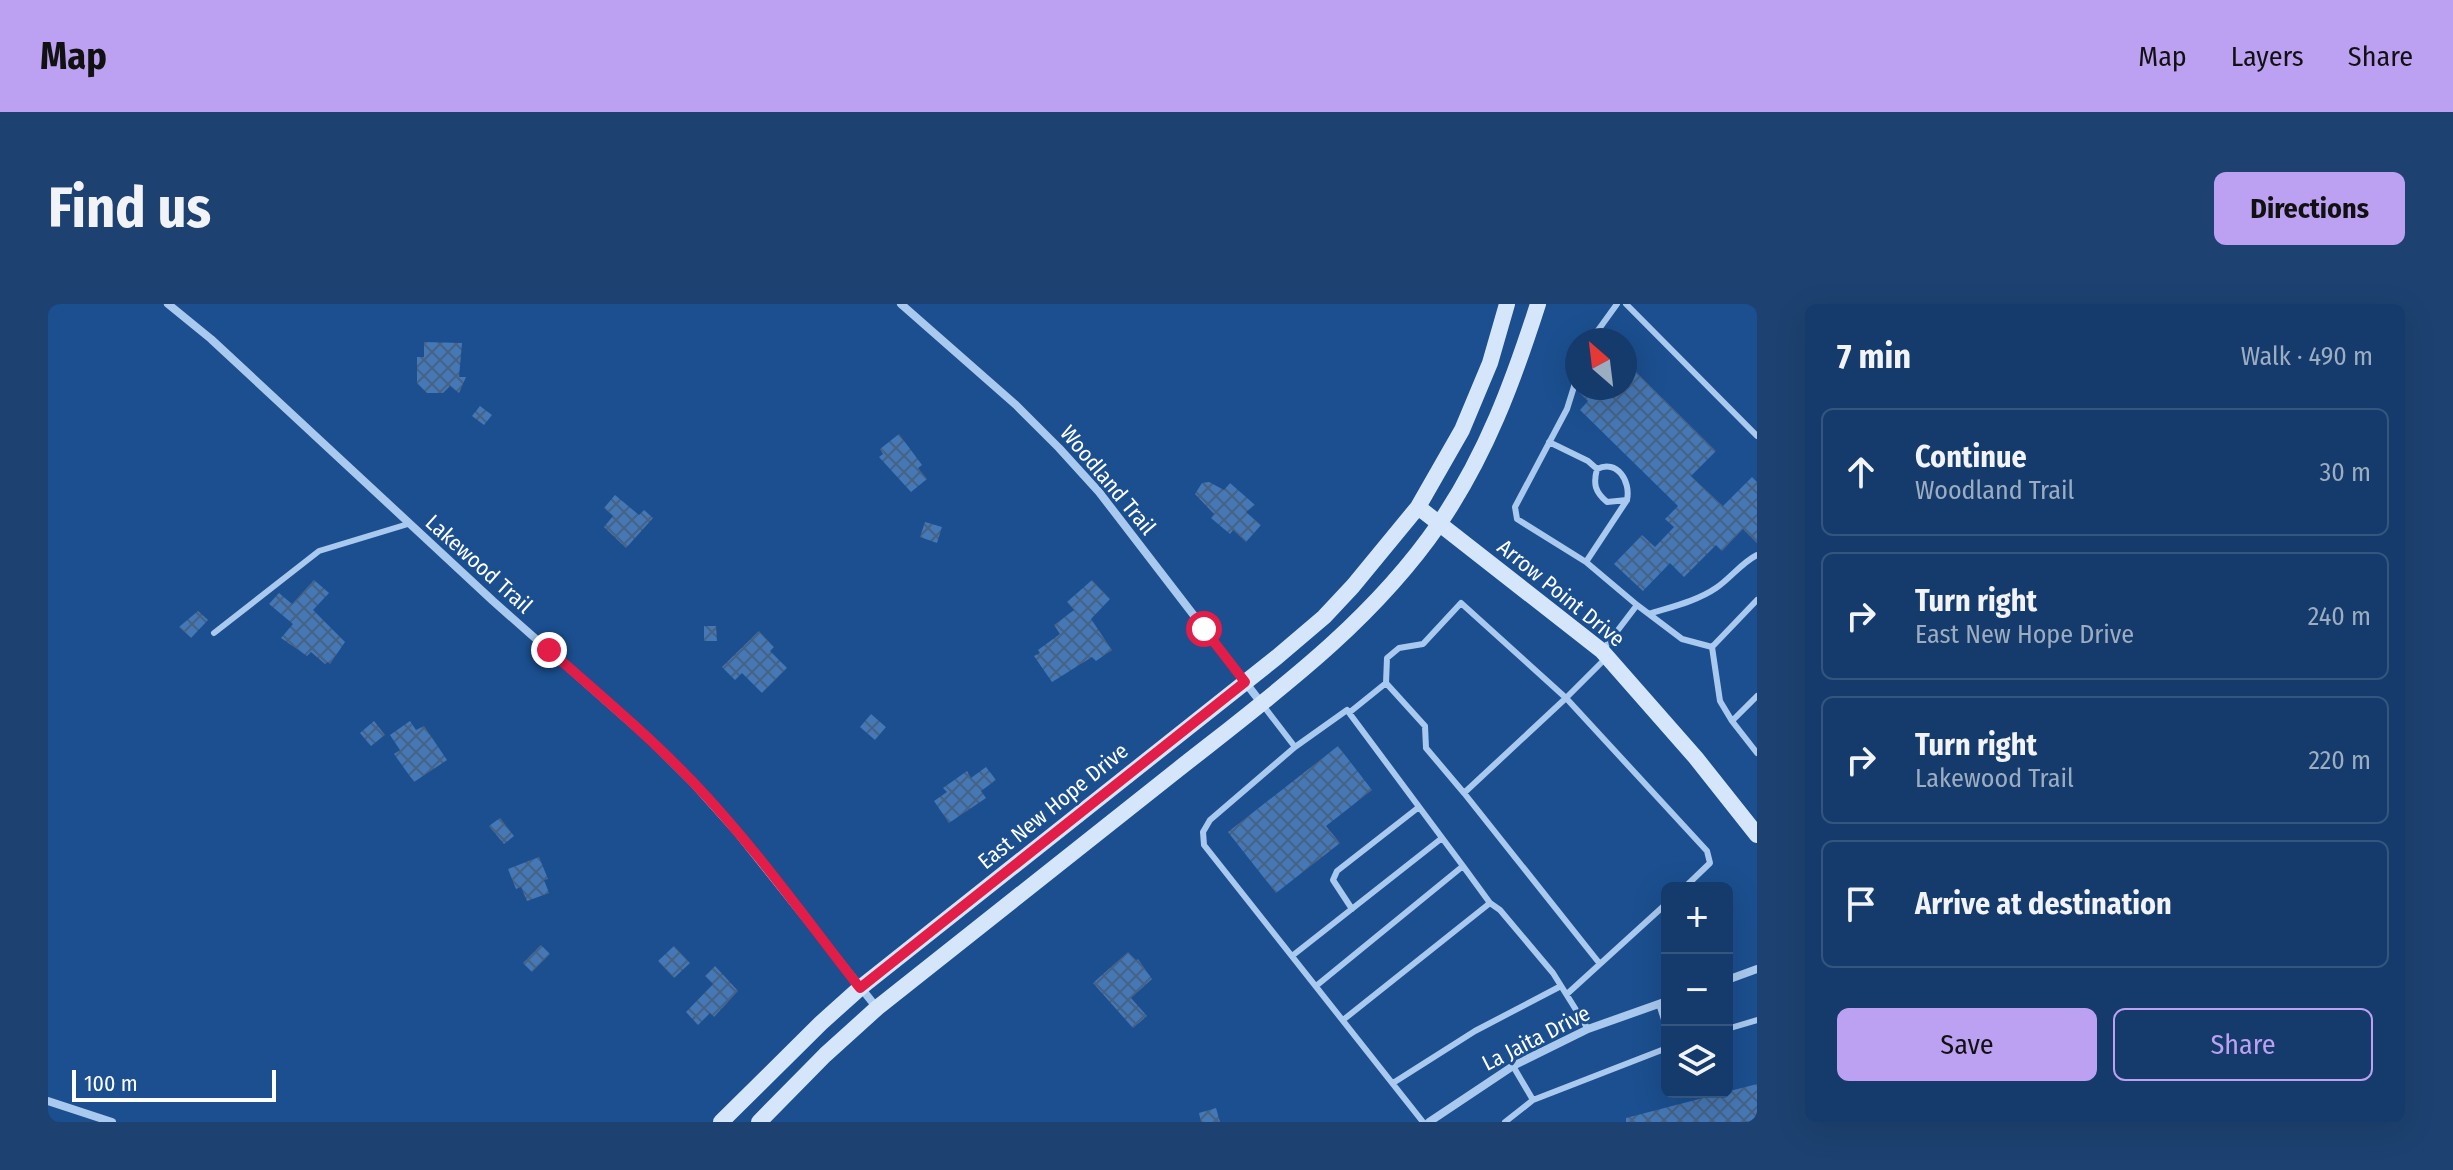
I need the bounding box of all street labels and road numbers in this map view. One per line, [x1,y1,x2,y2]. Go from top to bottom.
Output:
street label: Woodland Trail [1054,420,1162,540]
street label: Lakewood Trail [420,509,538,619]
street label: Arrow Point Drive [1492,533,1630,653]
street label: East New Hope Drive [972,737,1134,875]
street label: La Jaita Drive [1478,999,1594,1077]

